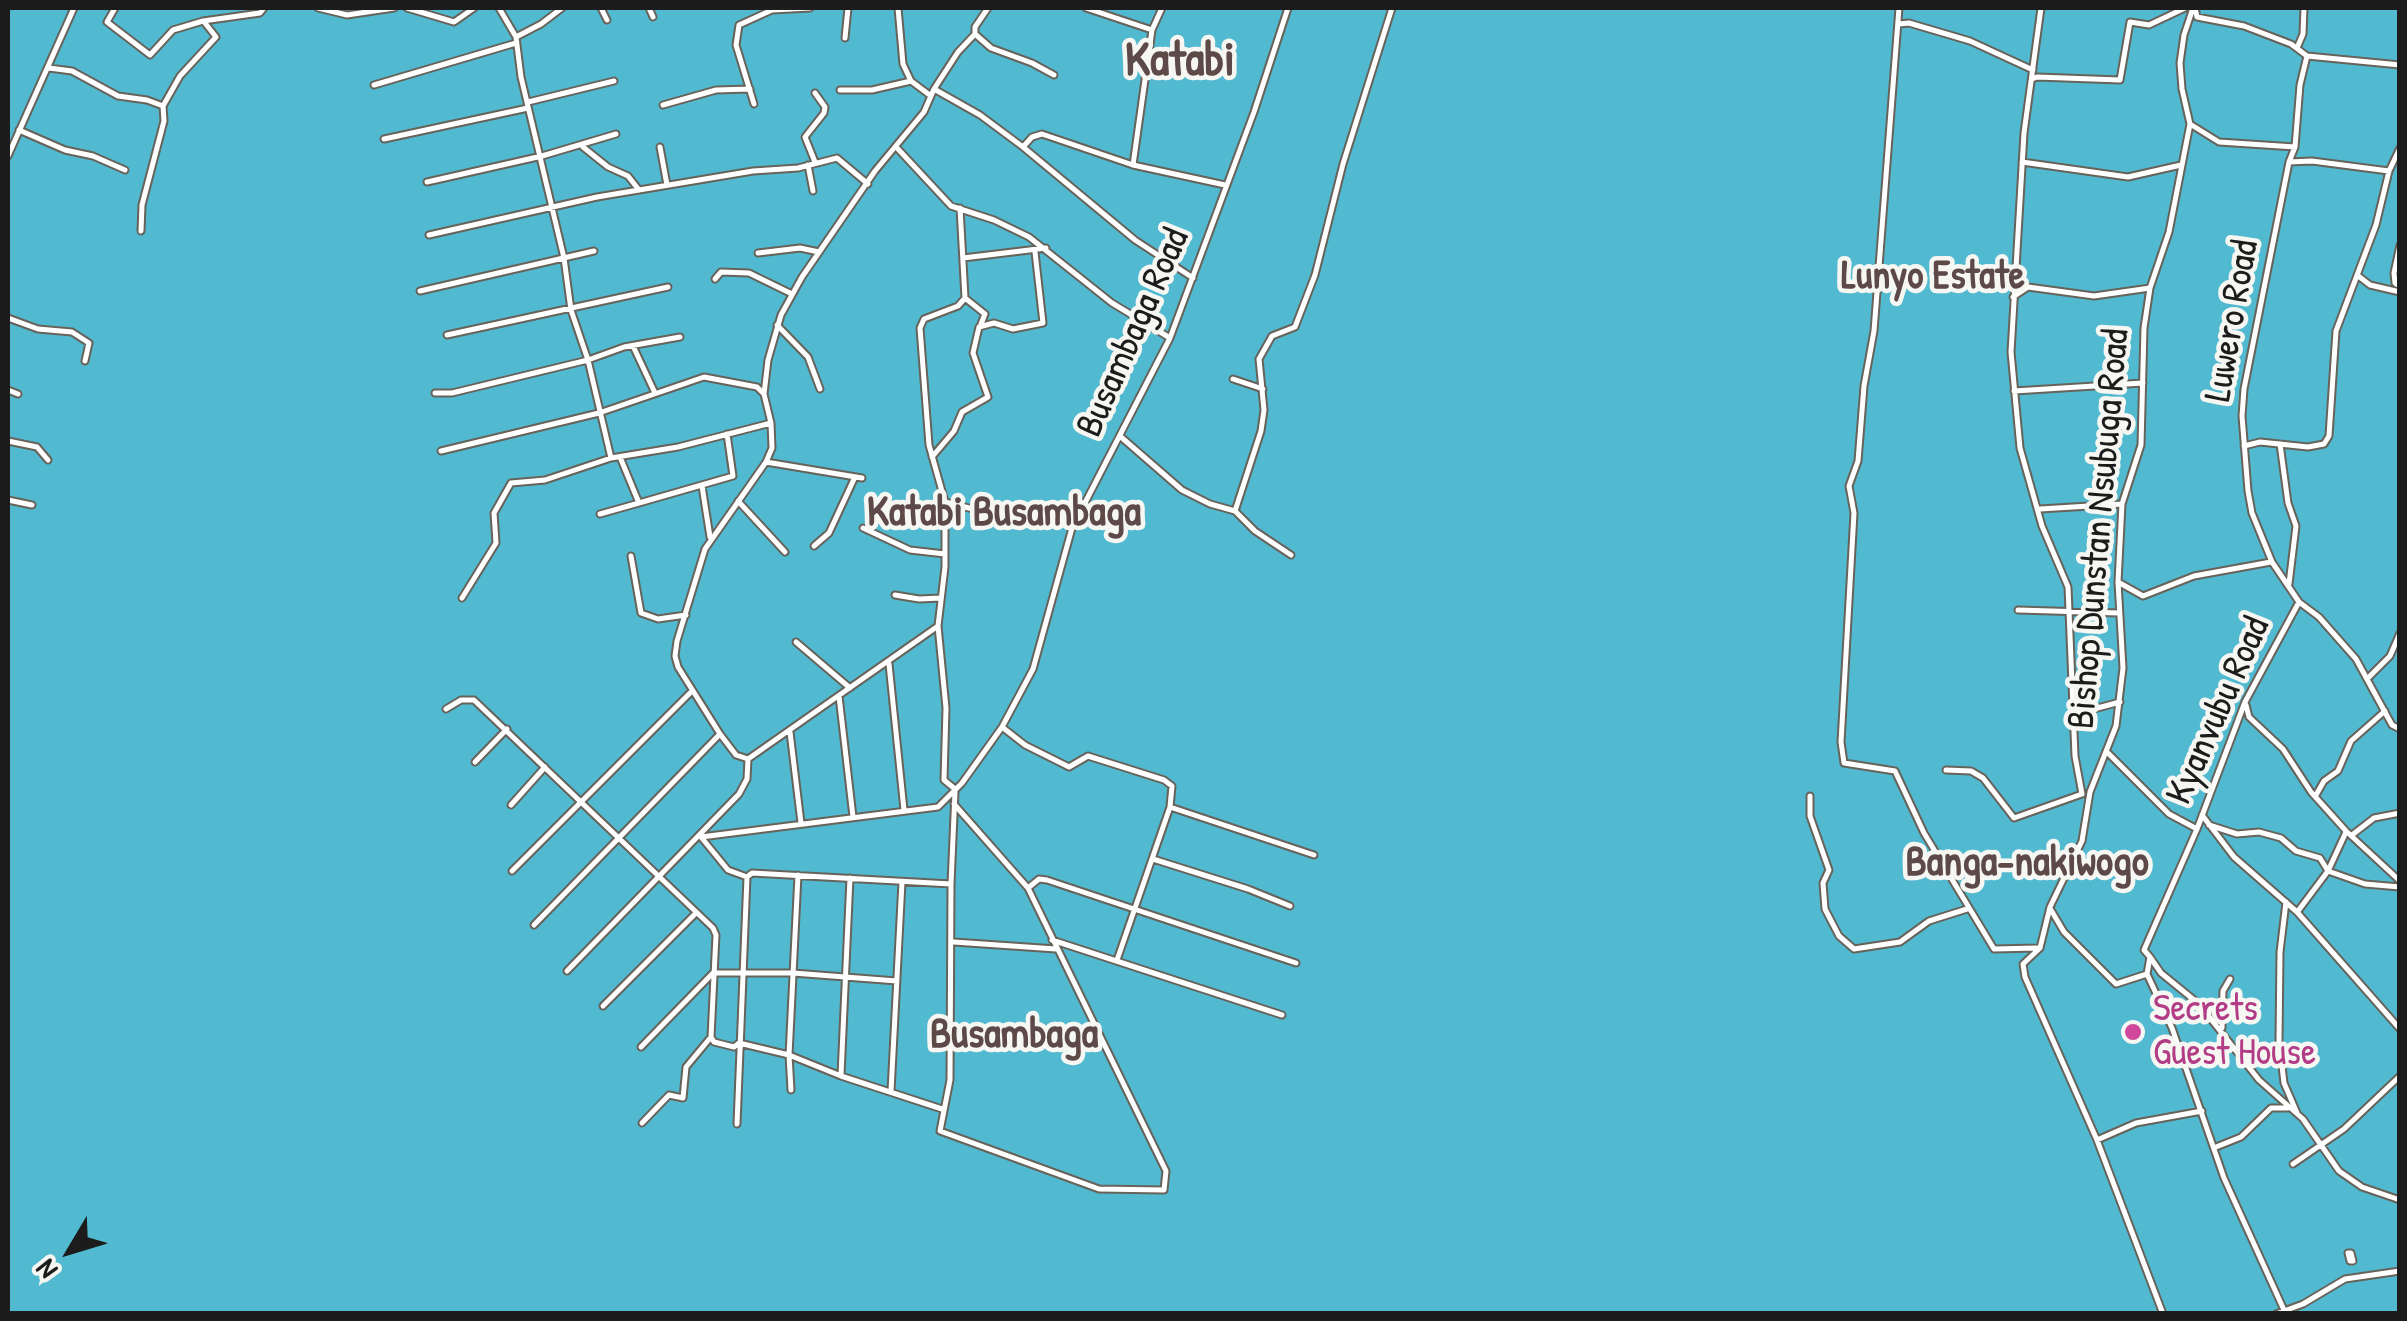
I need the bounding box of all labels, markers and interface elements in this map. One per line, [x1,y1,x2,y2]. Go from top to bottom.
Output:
district label: Katabi [1125,33,1235,91]
street label: Busambaga Road [1068,222,1200,444]
street label: Luwero Road [2196,237,2270,405]
district label: Lunyo Estate [1841,253,2025,301]
street label: Bishop Dunstan Nsubuga Road [2060,327,2140,731]
district label: Katabi Busambaga [867,489,1141,539]
street label: Kyanvubu Road [2157,610,2281,812]
district label: Banga-nakiwogo [1905,839,2149,889]
place label: Secrets Guest House [2153,987,2316,1076]
district label: Busambaga [930,1011,1098,1061]
marker: Secrets Guest House [2122,1021,2144,1043]
north arrow [20,1201,120,1301]
text: N [27,1252,66,1287]

